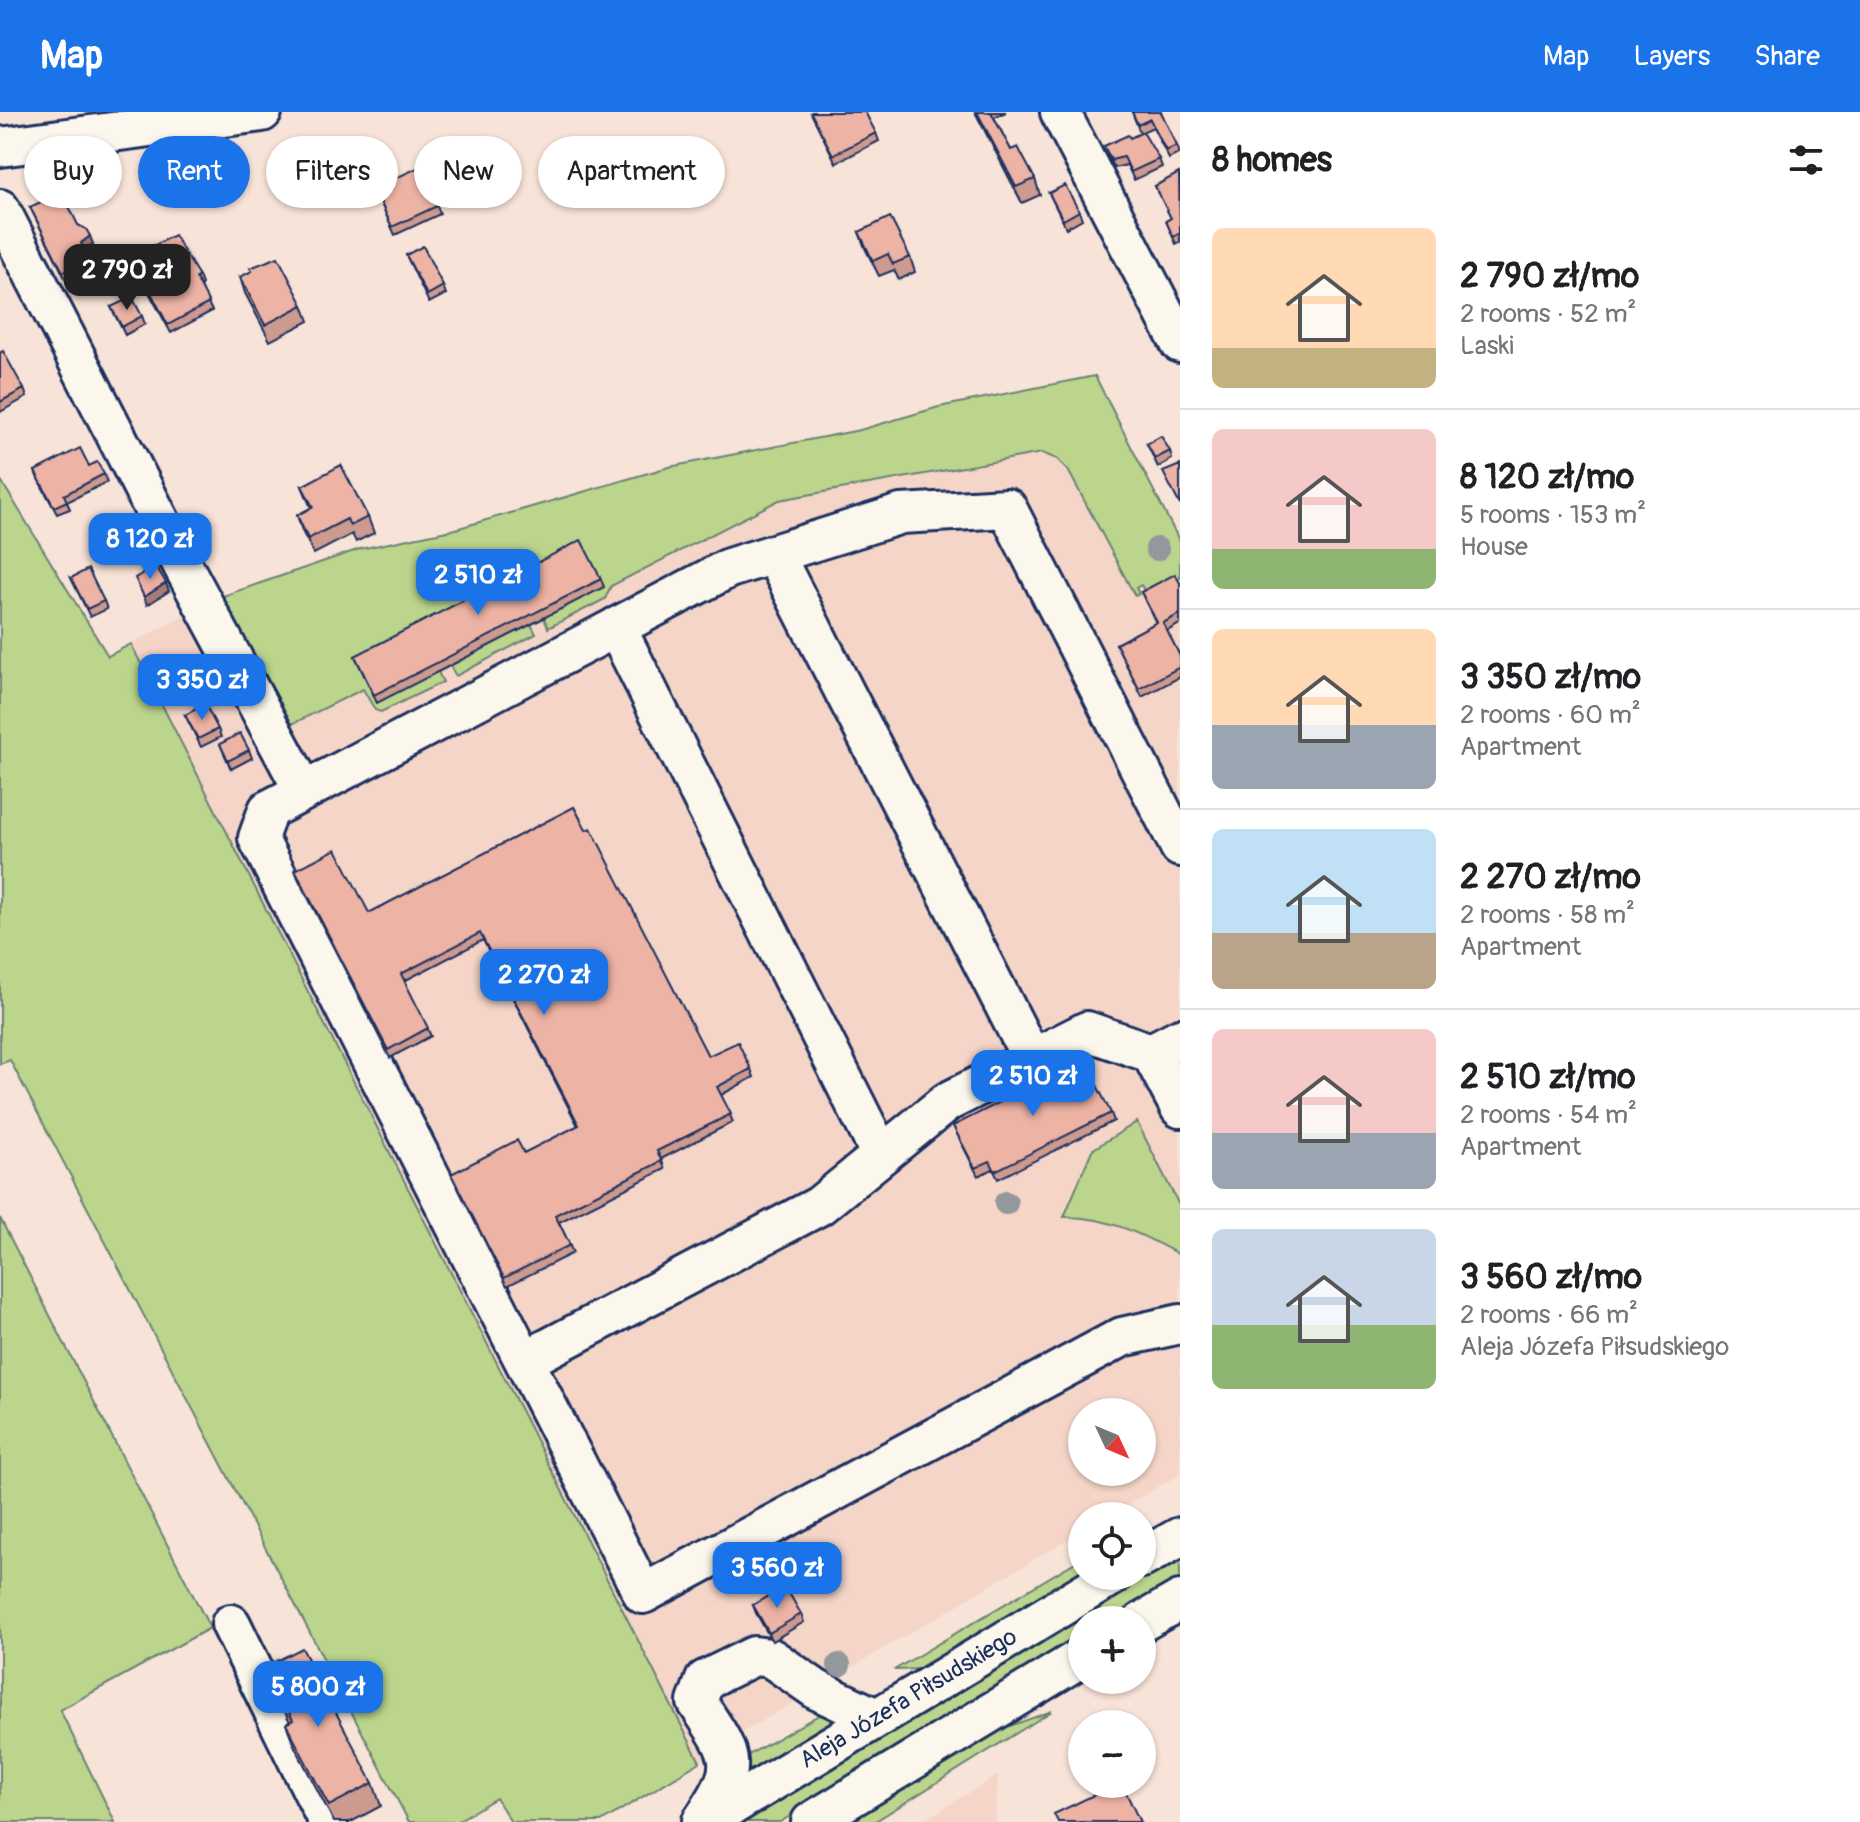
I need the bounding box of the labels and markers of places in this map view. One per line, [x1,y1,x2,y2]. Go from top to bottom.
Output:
pin: 2 790 zł [44,244,210,312]
pin: 8 120 zł [67,513,233,581]
pin: 2 510 zł [395,549,561,617]
pin: 3 350 zł [119,654,285,722]
pin: 2 270 zł [461,949,627,1017]
pin: 2 510 zł [950,1050,1116,1118]
pin: 3 560 zł [694,1542,860,1610]
pin: 5 800 zł [235,1661,401,1729]

